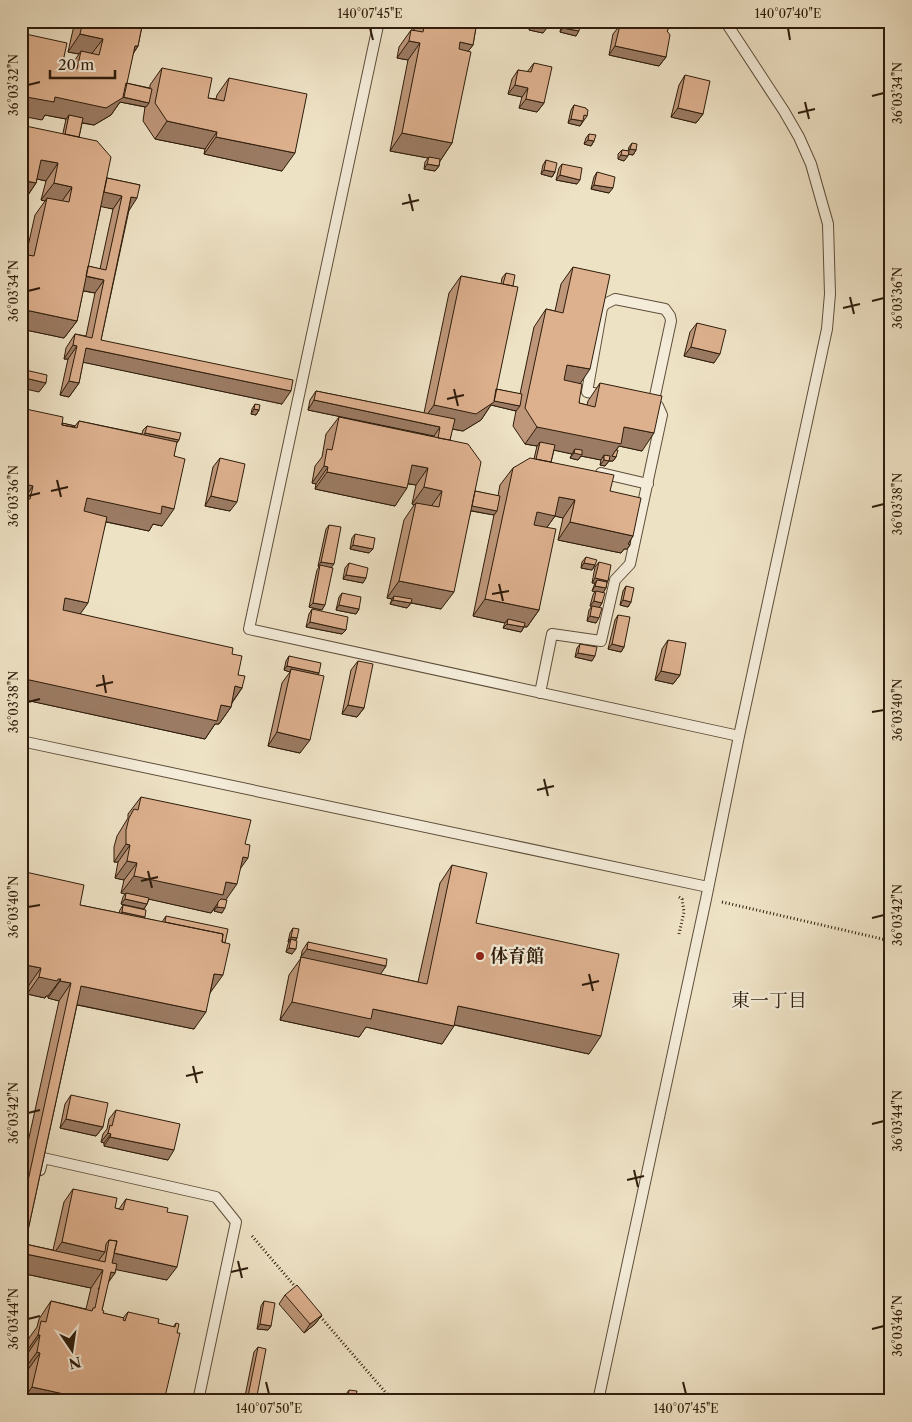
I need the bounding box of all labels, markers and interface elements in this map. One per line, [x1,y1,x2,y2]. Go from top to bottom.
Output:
text: 140°07'45"E [337,6,403,21]
text: 140°07'40"E [755,6,821,21]
scale bar [50,48,115,80]
text: 36°03'32"N [6,54,21,116]
text: 20 m [58,55,94,74]
text: 36°03'34"N [890,62,905,124]
text: 36°03'34"N [6,260,21,322]
text: 36°03'36"N [890,267,905,329]
text: 36°03'36"N [6,465,21,527]
text: 36°03'38"N [890,473,905,535]
text: 36°03'38"N [6,671,21,733]
text: 36°03'40"N [890,679,905,741]
text: 36°03'40"N [6,876,21,938]
text: 36°03'42"N [890,884,905,946]
place label: 体育館 [490,945,544,967]
marker: 体育館 [474,950,486,962]
district label: 東一丁目 [731,989,807,1012]
text: 36°03'42"N [6,1082,21,1144]
text: 36°03'44"N [890,1090,905,1152]
text: 36°03'44"N [6,1288,21,1350]
text: 36°03'46"N [890,1295,905,1357]
north arrow [48,1324,98,1374]
text: N [67,1353,83,1373]
text: 140°07'50"E [236,1401,302,1416]
text: 140°07'45"E [653,1401,719,1416]

